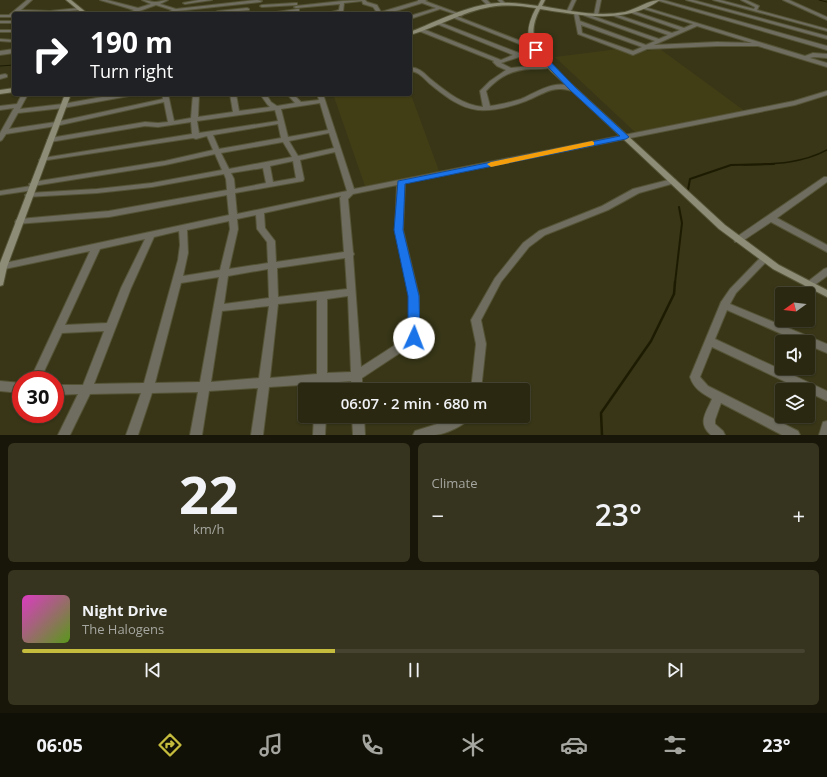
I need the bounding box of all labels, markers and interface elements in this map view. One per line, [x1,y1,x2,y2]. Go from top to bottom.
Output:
text: 190 m [90,23,173,61]
icon: right [24,28,76,80]
pin [519,33,553,67]
icon: arrive [525,39,547,61]
text: Turn right [90,59,173,83]
north arrow [775,287,815,327]
map controls [775,287,815,423]
position arrow [393,317,435,359]
button: sound [775,335,815,375]
speed limit sign: 30 [12,371,64,423]
button: layers [775,383,815,423]
text: 06:07 · 2 min · 680 m [341,393,487,413]
text: 22 [179,458,238,529]
text: Climate [432,474,477,492]
text: 23° [595,494,642,535]
text: − [432,500,444,530]
text: + [792,500,805,530]
text: km/h [193,520,225,538]
text: Night Drive [82,600,167,620]
text: The Halogens [82,620,164,638]
icon: previous [142,659,164,681]
icon: pause [403,659,425,681]
icon: next [664,659,686,681]
icon: directions [156,731,184,759]
icon: music [257,731,285,759]
icon: phone [358,731,386,759]
icon: climate [459,731,487,759]
icon: car [560,731,588,759]
icon: filters [661,731,689,759]
text: 06:05 [37,733,83,757]
text: 23° [762,733,790,757]

